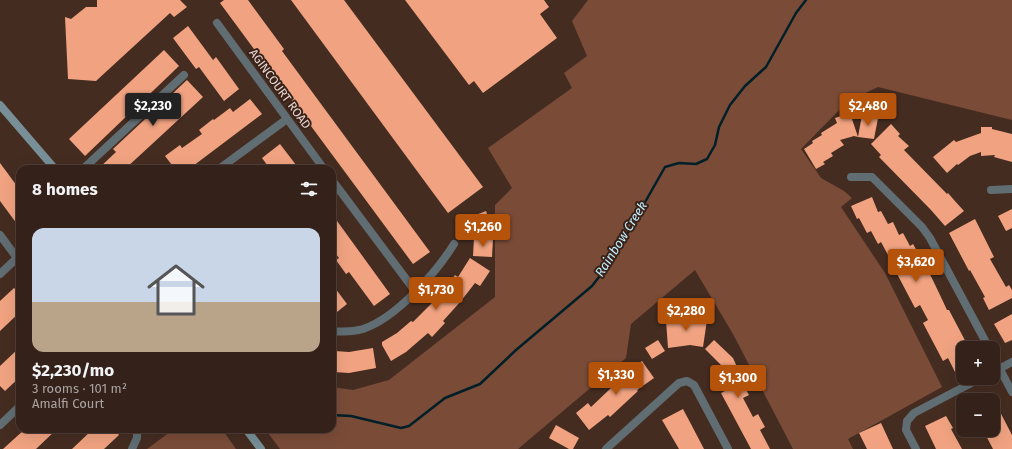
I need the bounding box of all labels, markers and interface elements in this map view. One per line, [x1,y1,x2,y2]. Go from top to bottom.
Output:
street label: AGINCOURT ROAD [246,46,314,132]
pin: $2,230 [120,93,186,127]
pin: $2,480 [835,93,901,127]
text: $2,230 [134,98,172,113]
text: $2,480 [848,98,888,113]
icon: filters [298,178,320,200]
text: 8 homes [32,179,98,200]
water label: Rainbow Creek [592,199,650,279]
pin: $1,260 [450,214,516,248]
text: $1,260 [464,219,502,234]
pin: $3,620 [883,249,949,283]
icon: home [140,254,212,326]
text: $3,620 [897,254,935,269]
pin: $1,730 [403,277,469,311]
text: $1,730 [418,282,454,297]
pin: $2,280 [653,298,719,332]
text: $2,280 [667,303,705,318]
map controls [956,341,1000,437]
button: + [956,341,1000,385]
text: $2,230/mo [32,360,114,381]
pin: $1,330 [583,362,649,396]
pin: $1,300 [705,365,771,399]
text: $1,330 [597,367,635,382]
text: $1,300 [719,370,757,385]
text: 3 rooms · 101 m² [32,381,127,396]
button: − [956,393,1000,437]
text: Amalfi Court [32,396,104,411]

